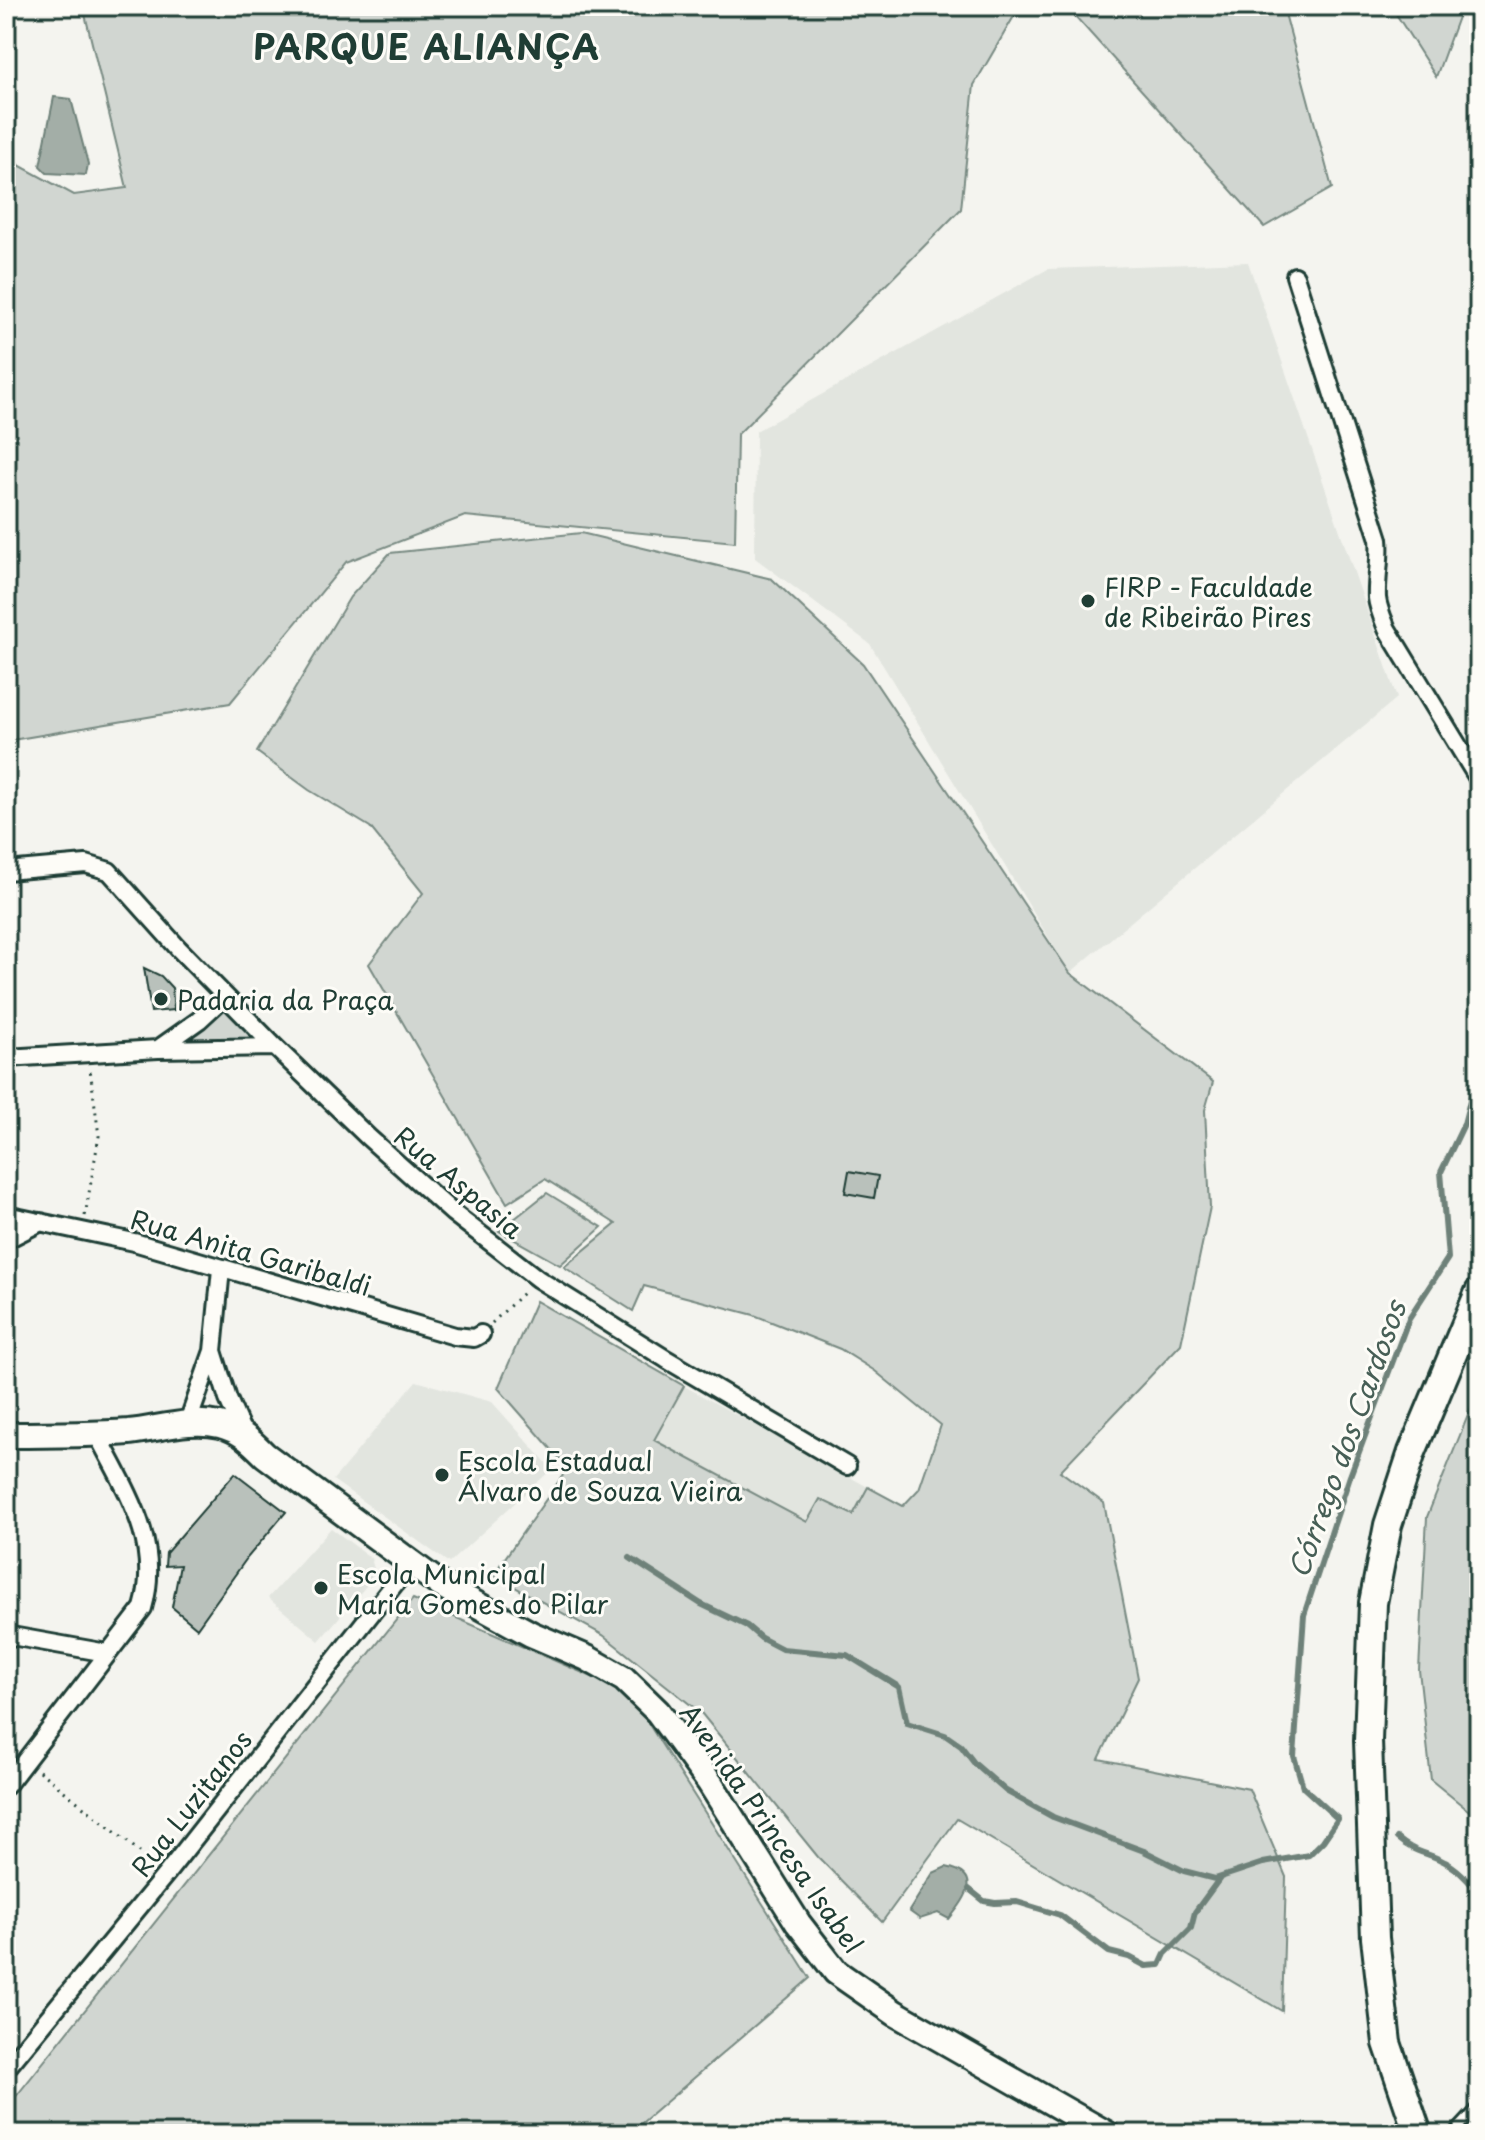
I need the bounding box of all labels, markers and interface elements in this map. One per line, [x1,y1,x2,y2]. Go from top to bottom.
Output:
district label: PARQUE ALIANÇA [253,20,601,72]
place label: FIRP - Faculdade de Ribeirão Pires [1104,567,1313,636]
marker: FIRP - Faculdade de Ribeirão Pires [1079,592,1097,610]
place label: Padaria da Praça [177,980,394,1019]
marker: Padaria da Praça [152,990,170,1008]
street label: Rua Aspasia [386,1116,532,1248]
street label: Rua Anita Garibaldi [126,1199,376,1305]
water label: Córrego dos Cardosos [1276,1292,1417,1583]
place label: Escola Estadual Álvaro de Souza Vieira [458,1441,743,1510]
marker: Escola Estadual Álvaro de Souza Vieira [433,1466,451,1484]
place label: Escola Municipal Maria Gomes do Pilar [337,1554,609,1623]
marker: Escola Municipal Maria Gomes do Pilar [312,1579,330,1597]
street label: Avenida Princesa Isabel [671,1695,873,1961]
street label: Rua Luzitanos [121,1722,261,1884]

